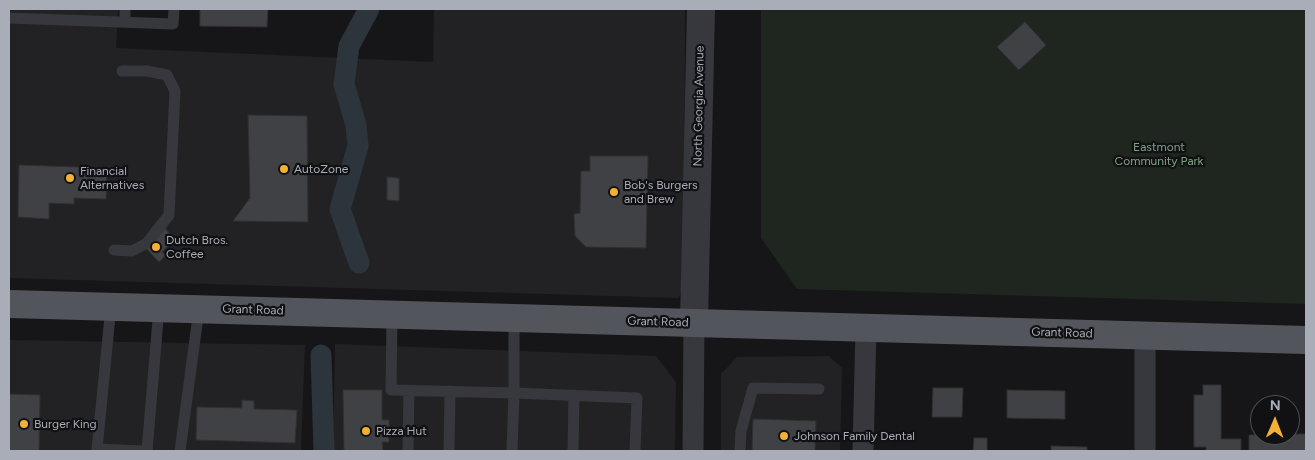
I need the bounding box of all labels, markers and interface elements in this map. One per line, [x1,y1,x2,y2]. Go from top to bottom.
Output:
street label: North Georgia Avenue [691,46,707,166]
park label: Eastmont Community Park [1115,140,1203,168]
place label: AutoZone [294,162,348,176]
marker: AutoZone [278,163,290,175]
place label: Financial Alternatives [80,164,144,192]
marker: Financial Alternatives [64,172,76,184]
place label: Bob's Burgers and Brew [624,178,698,206]
marker: Bob's Burgers and Brew [608,186,620,198]
place label: Dutch Bros. Coffee [166,233,228,261]
marker: Dutch Bros. Coffee [150,241,162,253]
street label: Grant Road [222,302,284,318]
street label: Grant Road [627,314,689,330]
street label: Grant Road [1031,325,1093,341]
north arrow [1250,395,1300,445]
text: N [1270,397,1281,414]
place label: Burger King [34,417,97,431]
marker: Burger King [18,418,30,430]
place label: Pizza Hut [376,424,427,438]
marker: Pizza Hut [360,425,372,437]
place label: Johnson Family Dental [794,429,915,443]
marker: Johnson Family Dental [778,430,790,442]

